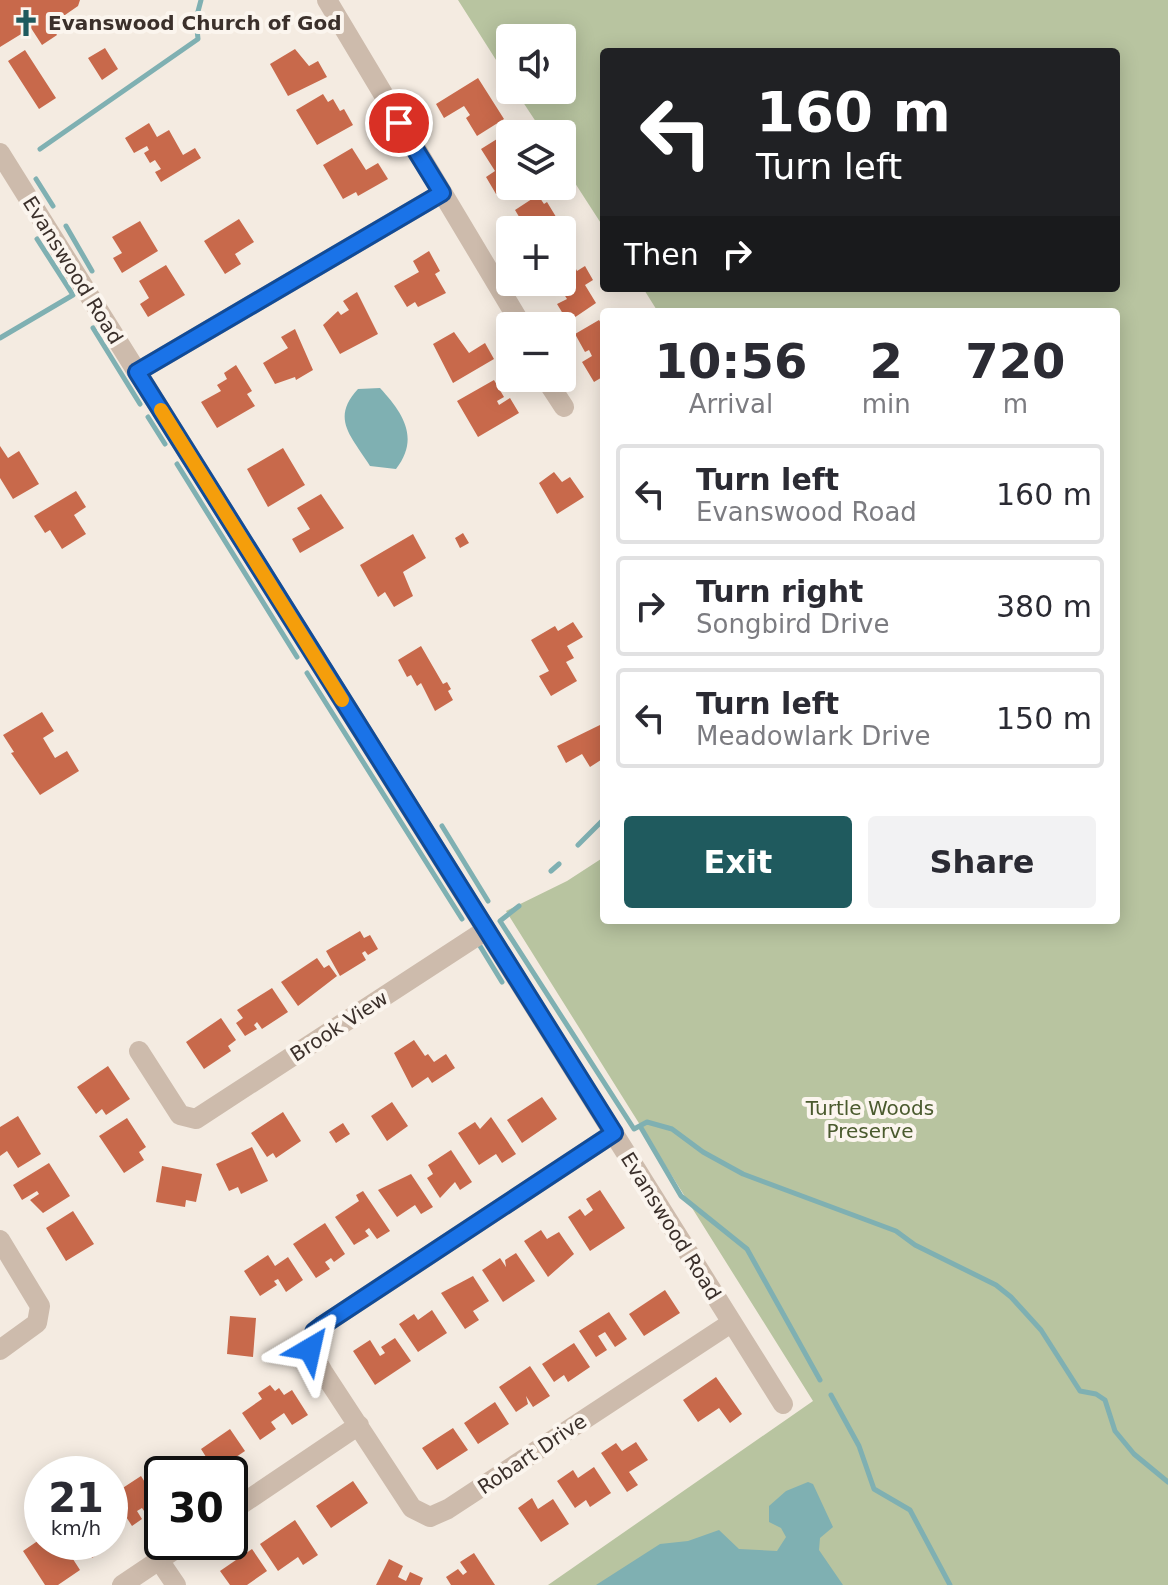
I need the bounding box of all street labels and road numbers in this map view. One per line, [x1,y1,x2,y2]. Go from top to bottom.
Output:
street label: Evanswood Road [18,192,128,348]
street label: Brook View [286,986,392,1066]
street label: Evanswood Road [616,1148,726,1304]
street label: Robart Drive [473,1409,591,1499]

